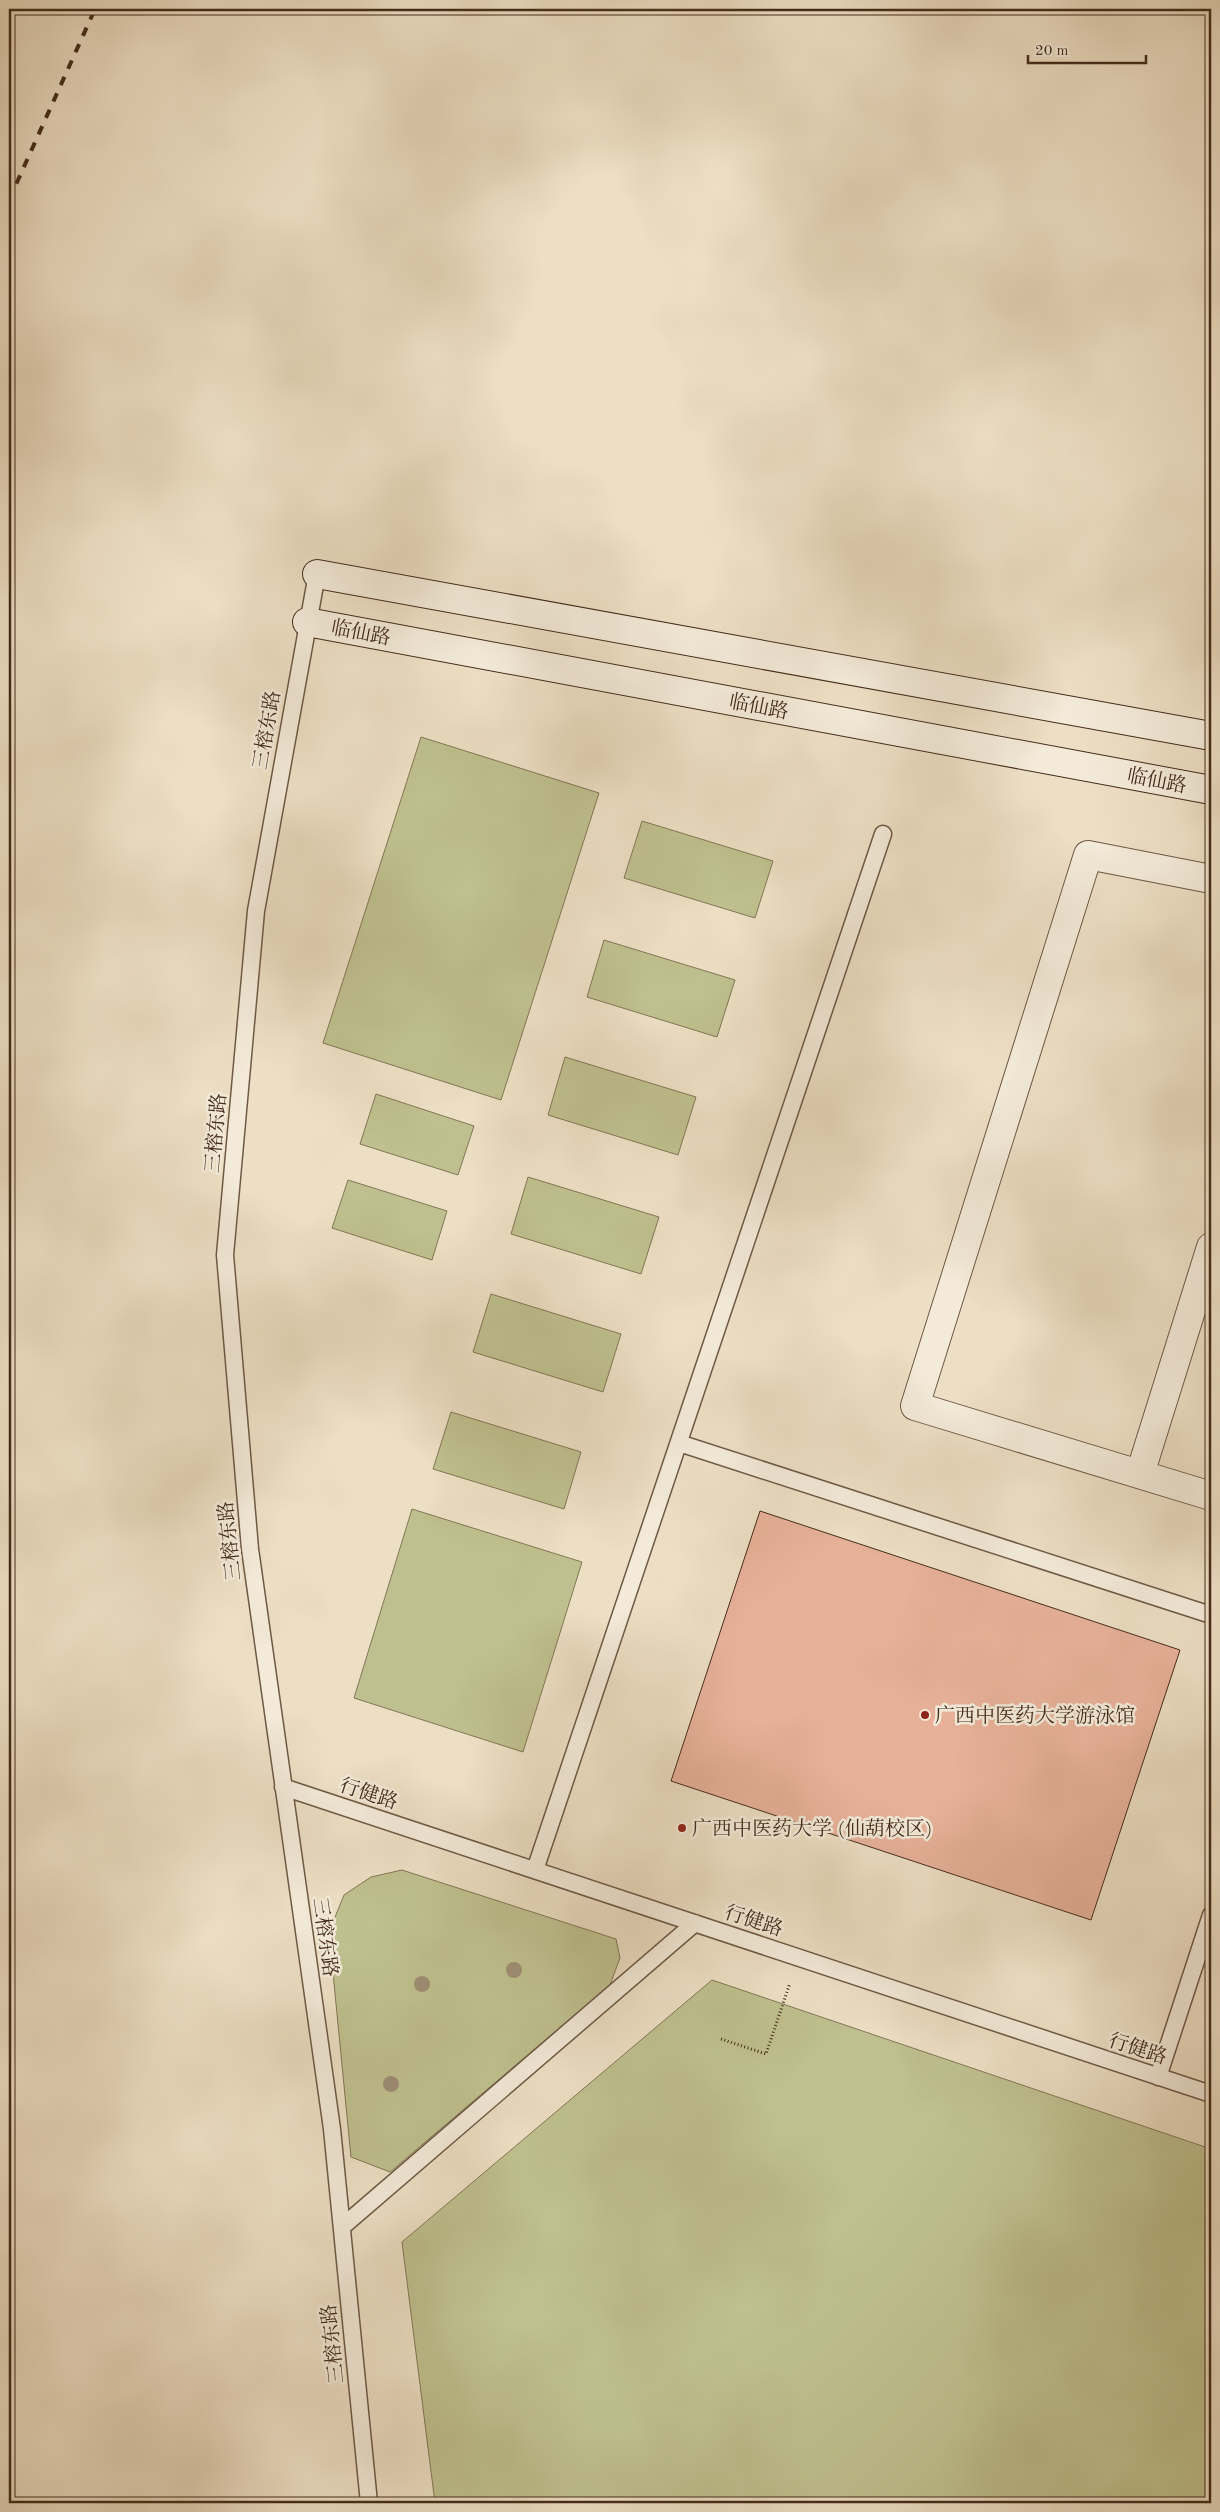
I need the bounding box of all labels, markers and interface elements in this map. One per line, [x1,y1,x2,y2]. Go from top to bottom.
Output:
scale bar [1028,32,1145,64]
text: 20 m [1035,44,1069,59]
street label: 临仙路 [329,616,392,650]
street label: 三榕东路 [249,689,285,771]
street label: 临仙路 [727,690,790,724]
street label: 临仙路 [1125,764,1188,798]
street label: 三榕东路 [202,1092,230,1174]
street label: 三榕东路 [215,1500,245,1582]
place label: 广西中医药大学游泳馆 [935,1704,1135,1727]
marker: 广西中医药大学游泳馆 [919,1709,931,1721]
street label: 行健路 [337,1774,401,1814]
place label: 广西中医药大学 (仙葫校区) [692,1818,932,1840]
marker: 广西中医药大学 (仙葫校区) [676,1822,688,1834]
street label: 三榕东路 [309,1896,341,1978]
street label: 行健路 [722,1901,786,1941]
street label: 行健路 [1106,2029,1170,2069]
street label: 三榕东路 [318,2303,348,2385]

